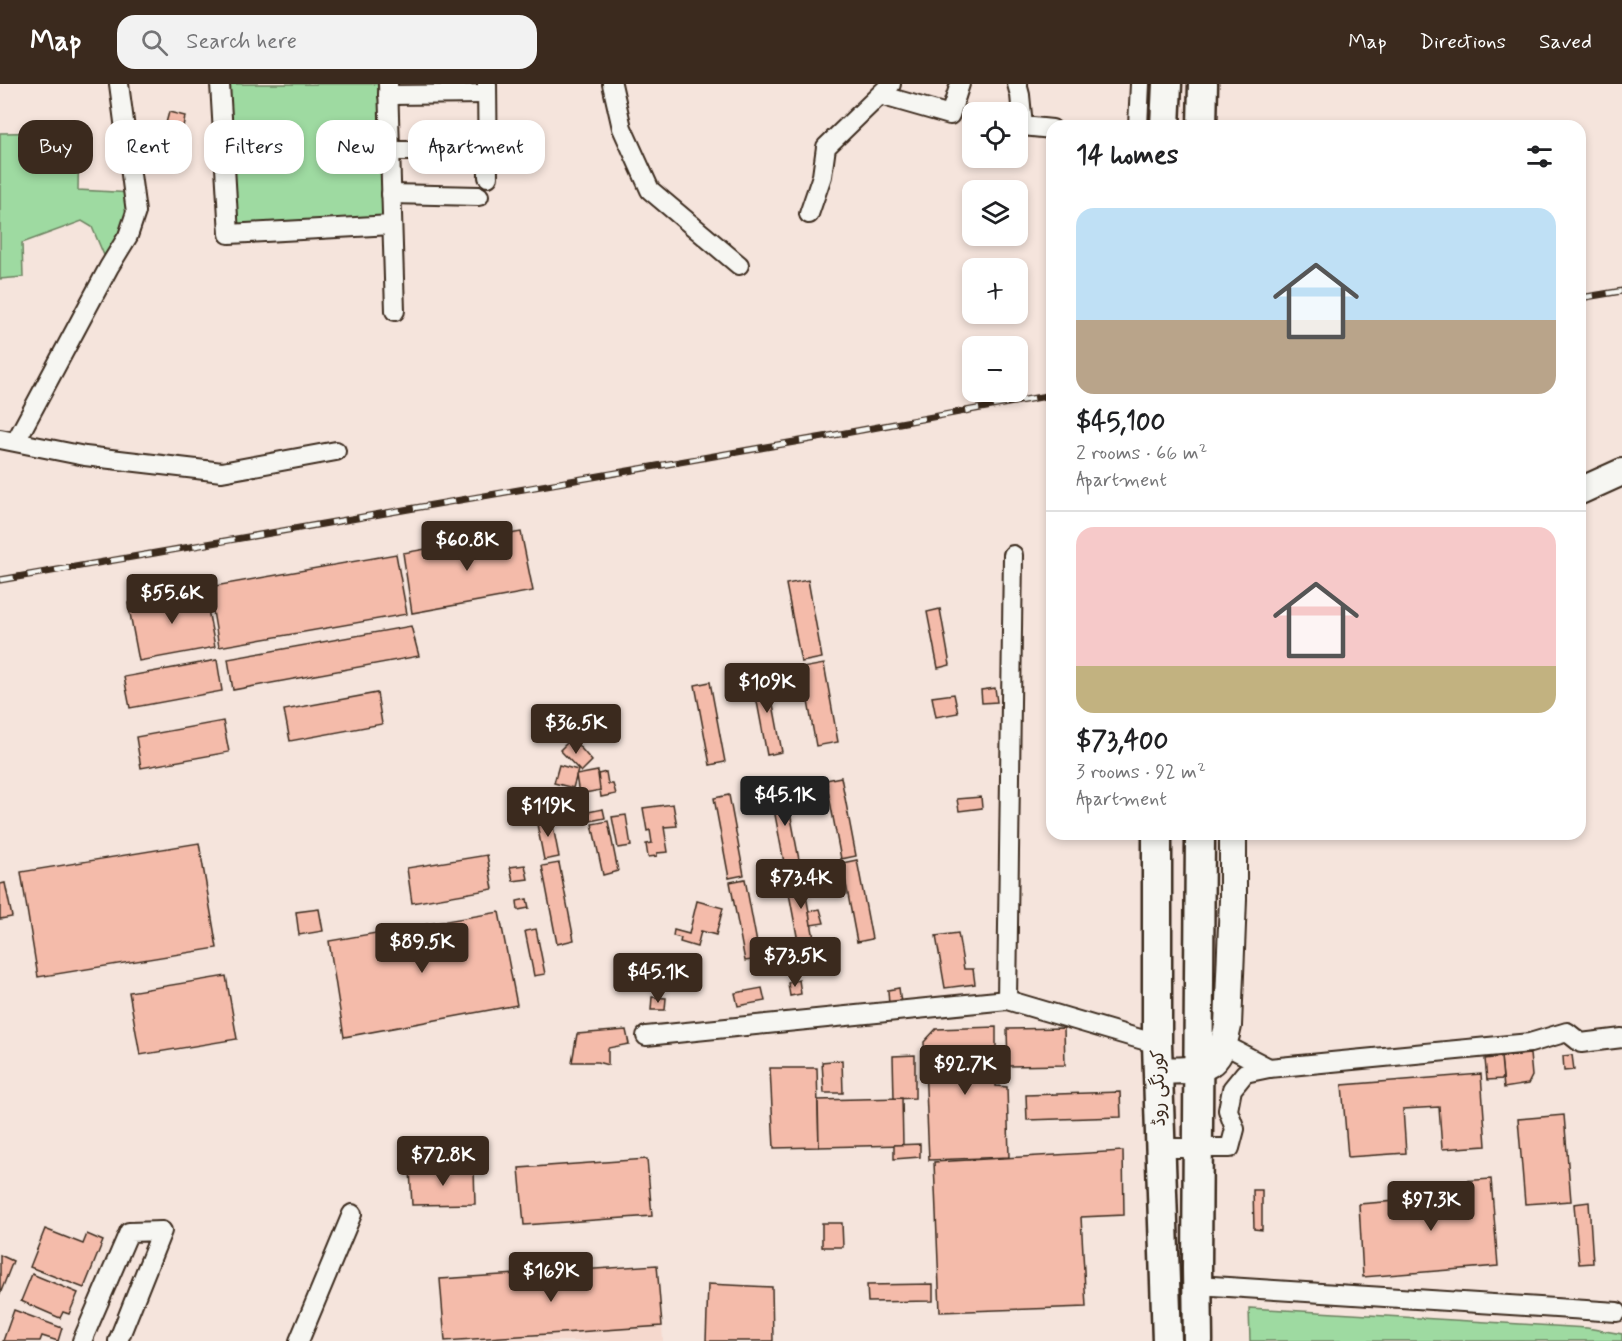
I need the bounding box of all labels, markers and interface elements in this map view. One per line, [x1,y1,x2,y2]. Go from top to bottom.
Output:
search box [117,15,537,69]
text: Map [30,24,81,61]
icon: search [138,26,171,59]
text: Search here [186,28,297,56]
text: Map [1348,28,1387,56]
text: Directions [1420,28,1506,56]
text: Saved [1539,28,1592,56]
map controls [962,102,1028,402]
button: locate [962,102,1028,168]
chip: Buy [18,120,93,174]
chip: Rent [105,120,192,174]
chip: Filters [204,120,304,174]
chip: New [316,120,396,174]
chip: Apartment [408,120,545,174]
text: 14 homes [1076,139,1178,173]
icon: filters [1523,140,1556,173]
button: layers [962,180,1028,246]
icon: home [1262,247,1370,355]
button: + [962,258,1028,324]
button: − [962,336,1028,402]
text: $45,100 [1076,406,1165,440]
text: 2 rooms · 66 m² [1076,440,1207,467]
text: Apartment [1076,467,1167,494]
pin: $60.8K [418,521,516,572]
text: $60.8K [436,527,499,554]
icon: home [1262,566,1370,674]
pin: $55.6K [123,574,221,625]
text: $55.6K [141,580,203,607]
pin: $109K [725,663,809,714]
text: $109K [739,669,795,696]
pin: $36.5K [527,704,625,755]
text: $36.5K [545,710,607,737]
text: $73,400 [1076,725,1168,759]
text: 3 rooms · 92 m² [1076,759,1206,786]
pin: $45.1K [736,776,834,827]
text: $45.1K [754,782,816,809]
text: Apartment [1076,786,1167,813]
pin: $119K [506,787,590,838]
text: $119K [521,793,575,820]
pin: $73.4K [752,859,850,910]
text: $73.4K [770,865,832,892]
pin: $89.5K [373,923,471,974]
text: $89.5K [389,929,455,956]
pin: $73.5K [746,937,844,988]
text: $73.5K [764,943,826,970]
pin: $45.1K [609,953,707,1004]
text: $45.1K [627,959,689,986]
pin: $92.7K [916,1045,1014,1096]
street label: کورنگی روڈ [1146,1049,1172,1127]
text: $92.7K [934,1051,996,1078]
pin: $72.8K [394,1136,492,1187]
text: $72.8K [411,1142,475,1169]
pin: $97.3K [1382,1181,1480,1232]
text: $97.3K [1402,1187,1460,1214]
pin: $169K [509,1252,593,1303]
text: $169K [523,1258,579,1285]

